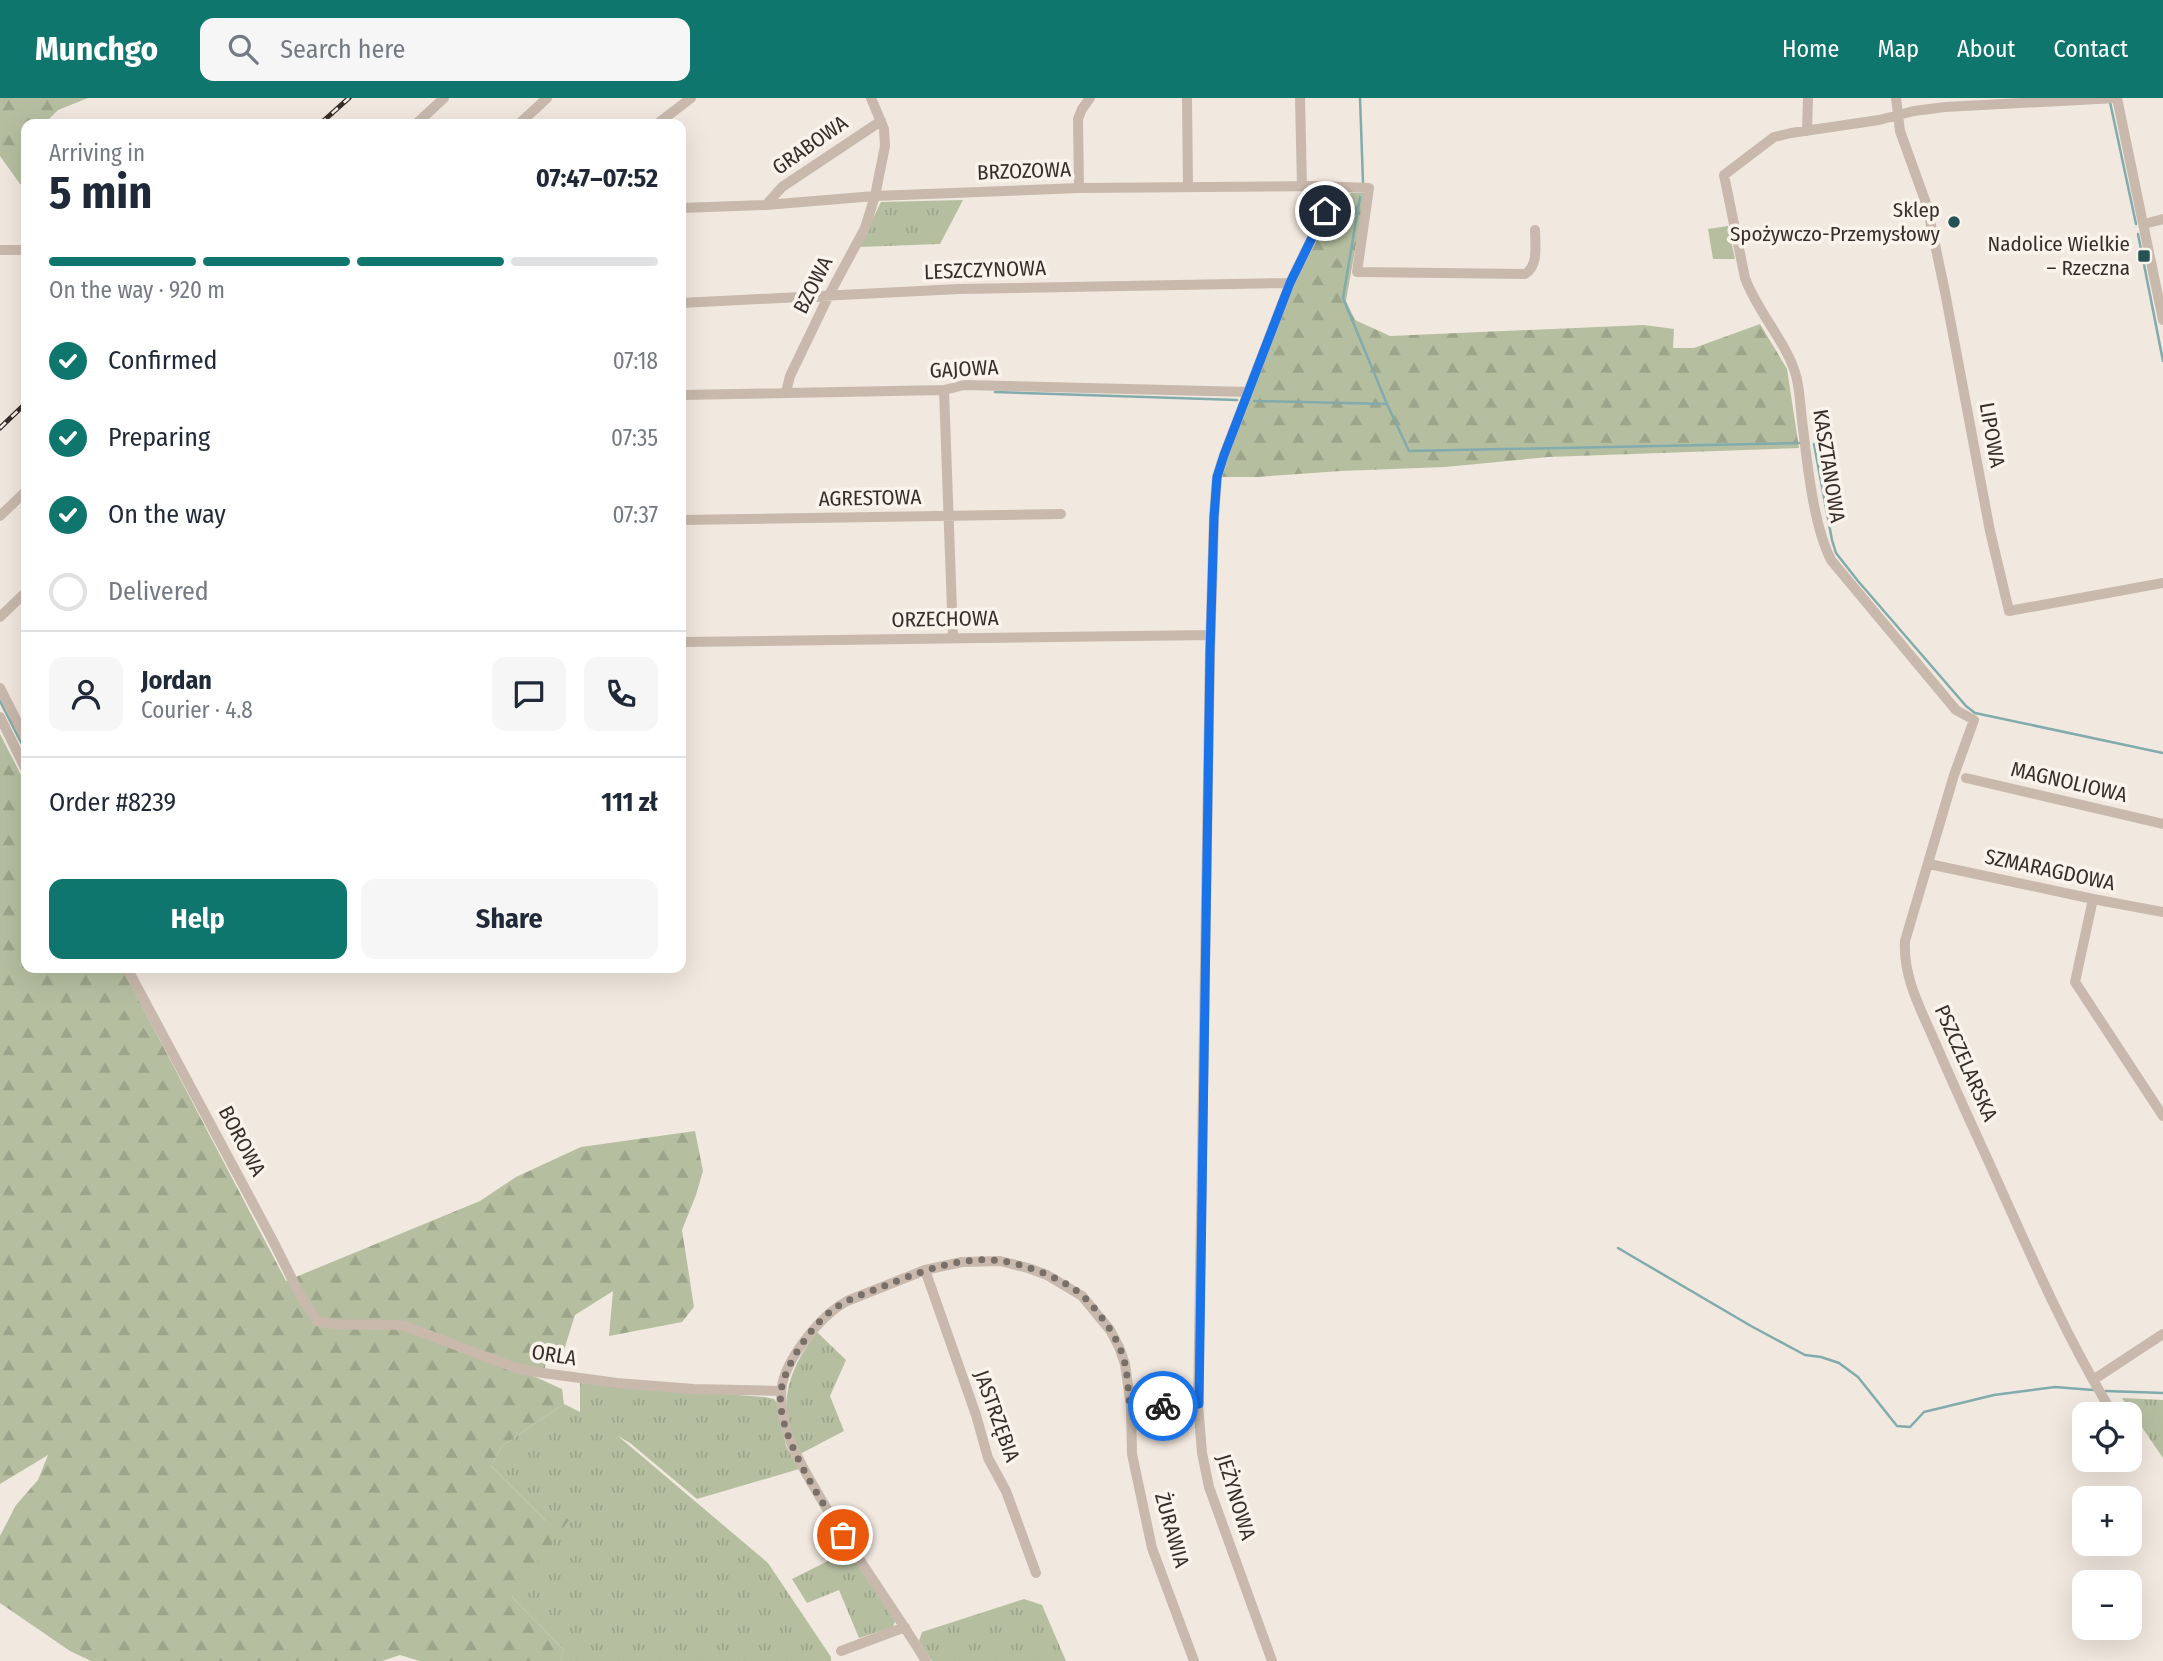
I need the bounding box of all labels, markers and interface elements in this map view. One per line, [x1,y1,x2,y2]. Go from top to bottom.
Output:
search box [200,18,690,81]
text: Munchgo [35,29,158,69]
icon: search [224,30,262,68]
text: Search here [280,34,405,65]
text: Home [1782,35,1839,63]
text: Map [1877,35,1919,63]
text: About [1957,35,2015,63]
text: Contact [2053,35,2128,63]
street label: GRABOWA [767,110,853,180]
text: Arriving in [49,139,145,167]
street label: BRZOZOWA [976,156,1072,186]
text: 07:47–07:52 [536,163,658,194]
text: 5 min [49,165,152,220]
pin [1295,181,1355,241]
icon: home [1306,192,1344,230]
place label: Sklep Spożywczo-Przemysłowy [1730,197,1941,247]
marker: Sklep Spożywczo-Przemysłowy [1946,214,1962,230]
place label: Nadolice Wielkie – Rzeczna [1988,231,2130,281]
marker: Nadolice Wielkie – Rzeczna [2136,248,2152,264]
street label: BZOWA [788,252,838,318]
street label: LESZCZYNOWA [924,255,1046,285]
text: On the way · 920 m [49,276,225,304]
icon: check [49,342,87,380]
text: Confirmed [108,345,218,376]
text: 07:18 [613,347,658,375]
street label: GAJOWA [929,354,999,384]
street label: LIPOWA [1973,400,2011,470]
street label: KASZTANOWA [1807,407,1851,525]
icon: check [49,419,87,457]
text: Preparing [108,422,210,453]
text: 07:35 [611,424,658,452]
street label: AGRESTOWA [818,484,922,512]
icon: check [49,496,87,534]
text: On the way [108,499,226,530]
text: 07:37 [612,501,658,529]
text: Delivered [108,576,209,607]
street label: ORZECHOWA [891,605,999,633]
button: person [49,657,123,731]
button: chat [492,657,566,731]
button: phone [584,657,658,731]
text: Jordan [141,665,212,696]
text: Courier · 4.8 [141,696,253,724]
street label: MAGNOLIOWA [2008,756,2130,808]
text: Order #8239 [49,787,176,818]
text: 111 zł [601,787,658,818]
street label: SZMARAGDOWA [1983,844,2117,896]
button: Help [49,879,347,959]
button: Share [361,879,658,959]
street label: PSZCZELARSKA [1929,1001,2003,1125]
street label: BOROWA [213,1101,271,1181]
street label: ORLA [530,1339,578,1371]
street label: JASTRZĘBIA [968,1367,1026,1465]
courier [1128,1371,1198,1441]
icon: bike [1144,1387,1182,1425]
map controls [2072,1402,2142,1640]
button: locate [2072,1402,2142,1472]
street label: JEŻYNOWA [1211,1451,1261,1543]
button: + [2072,1486,2142,1556]
street label: ŻURAWIA [1149,1489,1195,1571]
pin [813,1505,873,1565]
icon: bag [824,1516,862,1554]
button: − [2072,1570,2142,1640]

